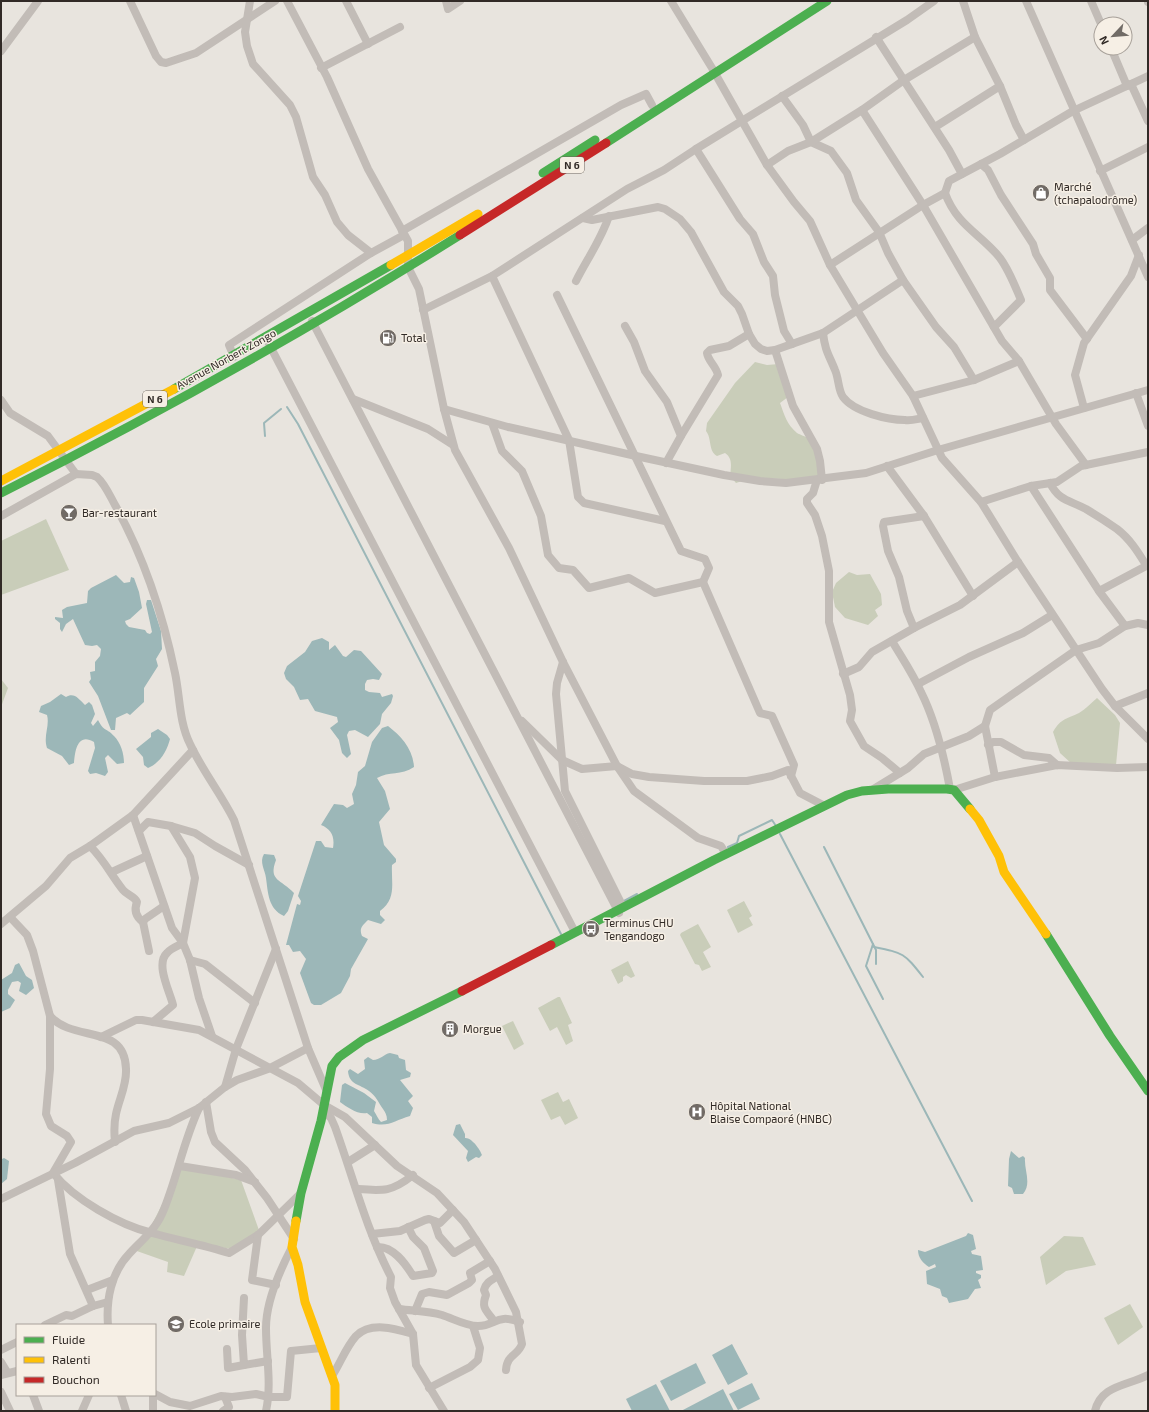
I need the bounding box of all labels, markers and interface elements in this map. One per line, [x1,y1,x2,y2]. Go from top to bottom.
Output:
north arrow [1093,16,1133,56]
text: N [1096,34,1111,47]
road number: N 6 [560,157,584,173]
place label: Marché (tchapalodrôme) [1054,180,1137,206]
shop icon: Marché (tchapalodrôme) [1031,183,1051,203]
street label: Avenue Norbert Zongo [174,326,278,391]
fuel station icon: Total [378,328,398,348]
place label: Total [401,331,427,344]
road number: N 6 [143,391,167,407]
bar icon: Bar-restaurant [59,503,79,523]
place label: Bar-restaurant [82,506,157,519]
place label: Terminus CHU Tengandogo [604,916,674,942]
bus stop icon: Terminus CHU Tengandogo [581,919,601,939]
building icon: Morgue [440,1019,460,1039]
place label: Morgue [463,1022,502,1035]
place label: Hôpital National Blaise Compaoré (HNBC) [710,1099,832,1125]
hospital icon: Hôpital National Blaise Compaoré (HNBC) [687,1102,707,1122]
school or university icon: Ecole primaire [166,1314,186,1334]
place label: Ecole primaire [189,1317,261,1330]
legend [16,1324,156,1396]
text: Fluide [52,1332,85,1346]
text: Ralenti [52,1352,91,1366]
text: Bouchon [52,1372,100,1386]

